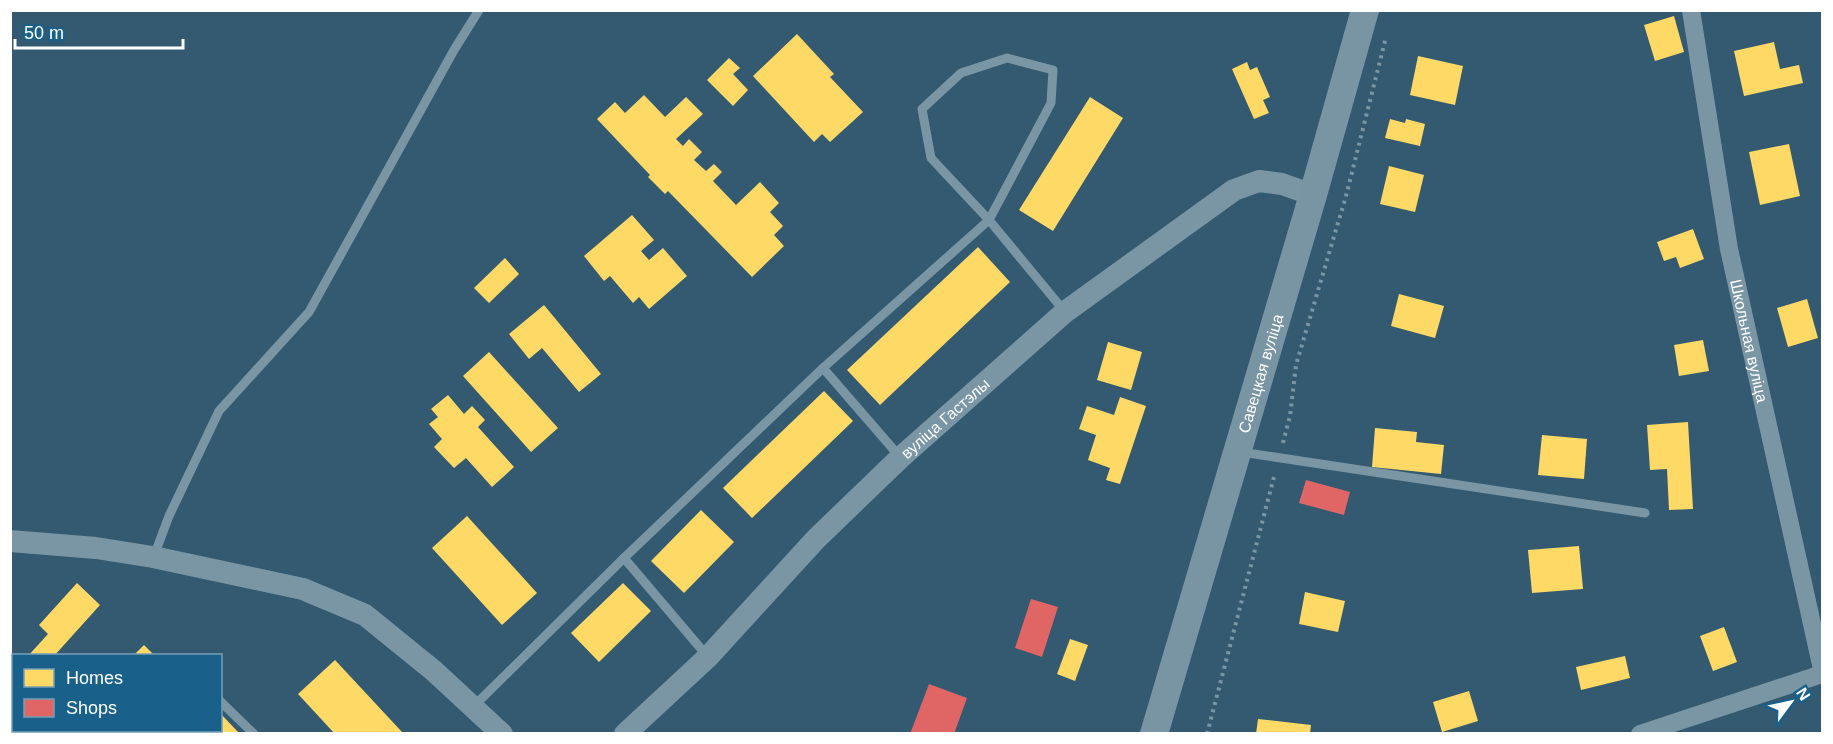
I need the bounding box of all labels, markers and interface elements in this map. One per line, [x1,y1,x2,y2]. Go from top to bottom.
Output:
scale bar [15,12,183,50]
text: 50 m [24,23,64,43]
street label: Школьная вуліца [1727,278,1771,404]
street label: Савецкая вуліца [1235,312,1286,435]
street label: вуліца Гастэлы [898,375,993,462]
legend [12,654,222,732]
text: Homes [66,668,123,688]
north arrow [1761,672,1821,732]
text: N [1793,685,1813,704]
text: Shops [66,698,117,718]

